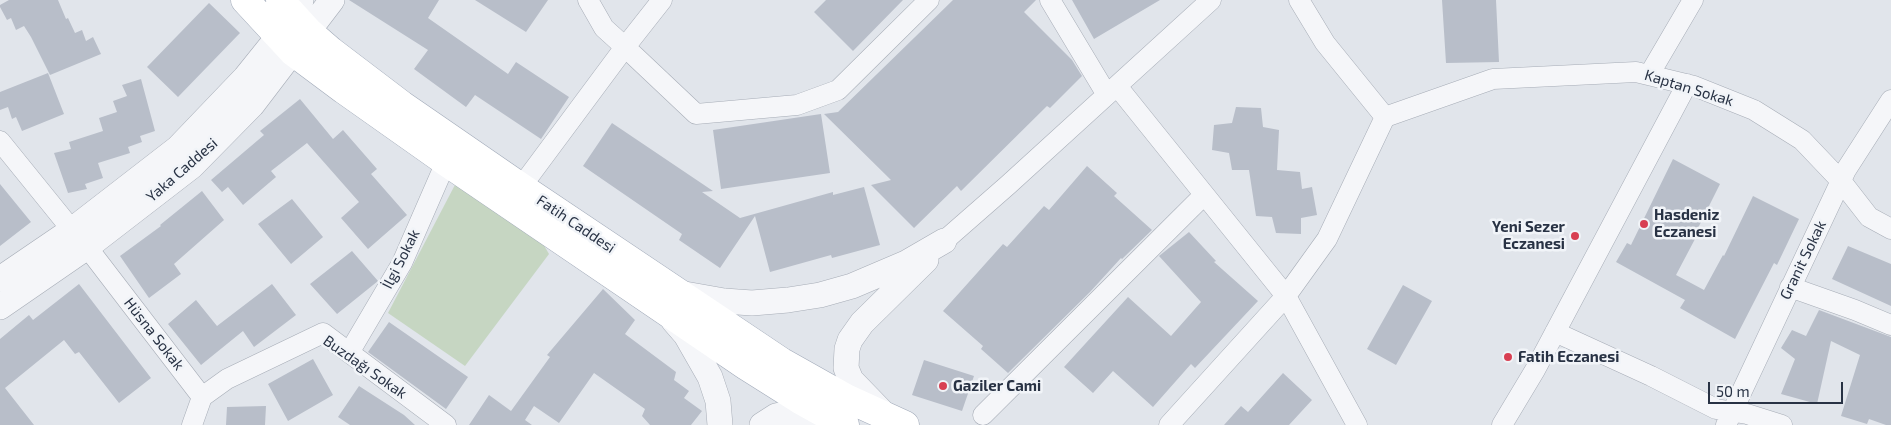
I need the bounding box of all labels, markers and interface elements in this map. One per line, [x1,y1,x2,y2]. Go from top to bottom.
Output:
street label: Kaptan Sokak [1642,66,1736,110]
street label: Yaka Caddesi [143,134,221,206]
street label: Fatih Caddesi [533,191,619,257]
place label: Hasdeniz Eczanesi [1654,206,1719,241]
place label: Yeni Sezer Eczanesi [1492,218,1565,253]
marker: Hasdeniz Eczanesi [1638,218,1650,230]
street label: Granit Sokak [1776,218,1830,302]
street label: İlgi Sokak [378,226,424,292]
marker: Yeni Sezer Eczanesi [1569,230,1581,242]
street label: Hüsna Sokak [120,294,188,374]
street label: Buzdağı Sokak [320,331,410,403]
place label: Fatih Eczanesi [1518,348,1619,366]
marker: Fatih Eczanesi [1502,351,1514,363]
scale bar [1711,372,1846,404]
place label: Gaziler Cami [953,377,1041,395]
marker: Gaziler Cami [937,380,949,392]
text: 50 m [1716,382,1750,400]

